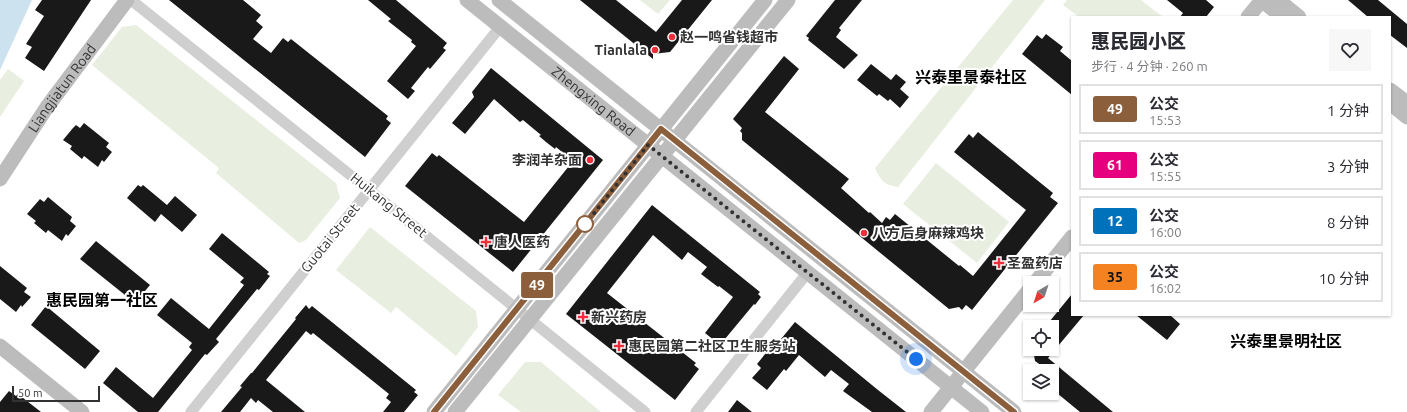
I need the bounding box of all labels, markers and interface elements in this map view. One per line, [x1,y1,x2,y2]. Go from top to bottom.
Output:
place label: 赵一鸣省钱超市 [680,29,778,45]
button: heart [1329,29,1371,71]
text: 惠民园小区 [1091,30,1186,52]
marker: 赵一鸣省钱超市 [667,32,677,42]
street label: Liangjiatun Road [25,41,99,135]
place label: Tianlala [595,42,647,58]
marker: Tianlala [650,45,660,55]
text: 步行 · 4 分钟 · 260 m [1091,59,1208,73]
street label: Zhengxing Road [549,63,638,139]
district label: 兴泰里景泰社区 [915,68,1027,86]
text: 公交 [1149,95,1179,112]
text: 49 [1107,101,1123,117]
text: 1 分钟 [1327,102,1369,119]
text: 15:53 [1149,113,1182,127]
text: 公交 [1149,151,1179,168]
place label: 李润羊杂面 [512,152,582,168]
marker: 李润羊杂面 [585,155,595,165]
text: 61 [1107,157,1123,173]
text: 3 分钟 [1327,158,1369,175]
street label: Huikang Street [348,169,431,241]
text: 15:55 [1149,169,1182,183]
street label: Guotai Street [297,200,363,276]
text: 公交 [1149,207,1179,224]
text: 12 [1107,213,1123,229]
text: 8 分钟 [1327,214,1369,231]
unlabelled marker [576,215,594,233]
place label: 八方后身麻辣鸡块 [872,225,984,241]
text: 16:00 [1149,225,1182,239]
marker: 八方后身麻辣鸡块 [859,228,869,238]
place label: 唐人医药 [494,234,550,250]
marker: 唐人医药 [481,237,491,247]
place label: 圣盈药店 [1007,255,1063,271]
marker: 圣盈药店 [994,258,1004,268]
text: 公交 [1149,263,1179,280]
text: 35 [1107,269,1123,285]
text: 10 分钟 [1319,270,1369,287]
line badge: 49 [519,272,555,298]
north arrow [1023,276,1059,312]
map controls [1023,276,1059,400]
text: 49 [529,277,545,293]
text: 16:02 [1149,281,1182,295]
district label: 惠民园第一社区 [46,291,158,309]
place label: 新兴药房 [591,309,647,325]
marker: 新兴药房 [578,312,588,322]
button: locate [1023,320,1059,356]
district label: 兴泰里景明社区 [1230,332,1342,350]
place label: 惠民园第二社区卫生服务站 [628,338,796,354]
marker: 惠民园第二社区卫生服务站 [613,340,625,352]
your location [906,349,926,369]
button: layers [1023,364,1059,400]
scale bar [12,384,100,403]
text: 50 m [18,387,42,399]

